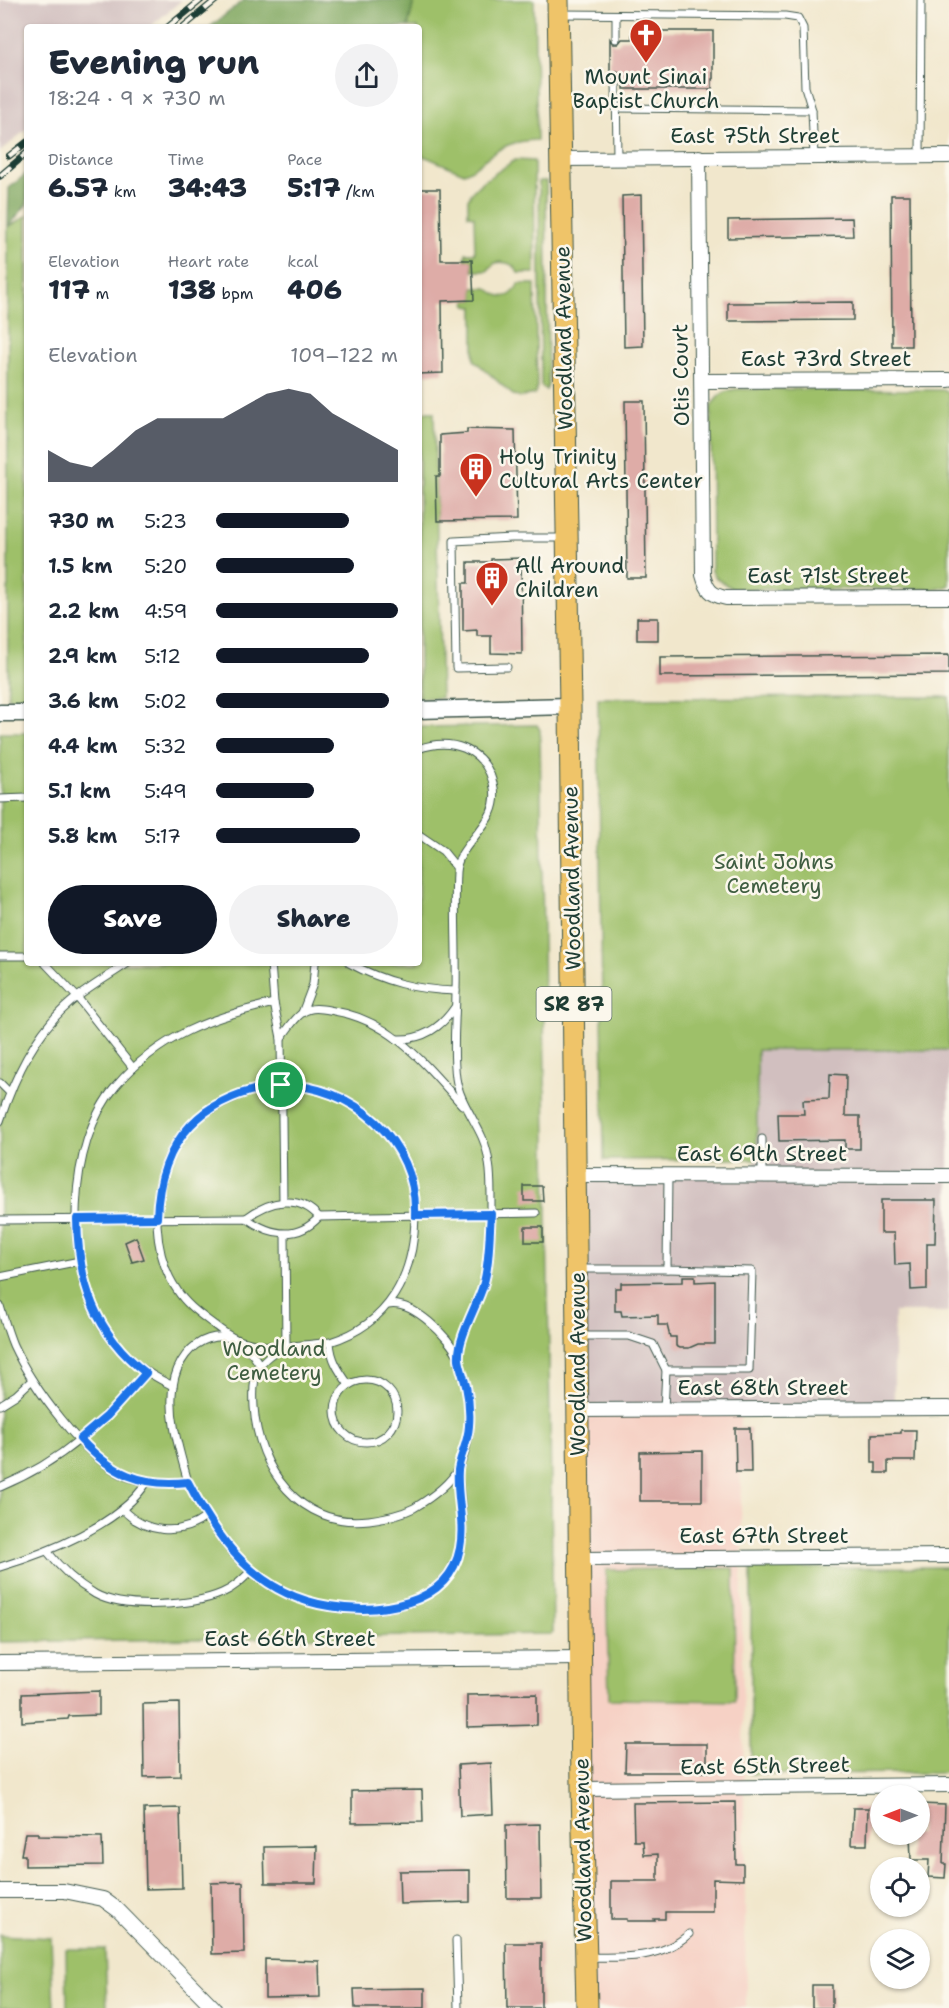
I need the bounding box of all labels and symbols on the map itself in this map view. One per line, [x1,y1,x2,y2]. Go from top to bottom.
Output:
church icon: Mount Sinai Baptist Church [628,17,664,64]
place label: Mount Sinai Baptist Church [573,63,719,115]
street label: East 75th Street [670,122,840,150]
street label: Woodland Avenue [548,245,580,431]
street label: Otis Court [666,323,696,427]
street label: East 73rd Street [741,345,911,373]
place label: Holy Trinity Cultural Arts Center [499,443,703,495]
building icon: Holy Trinity Cultural Arts Center [458,451,494,498]
place label: All Around Children [515,552,625,604]
building icon: All Around Children [474,560,510,607]
street label: East 71st Street [747,562,909,590]
street label: Woodland Avenue [556,785,588,971]
park label: Saint Johns Cemetery [714,848,834,900]
road number: SR 87 [536,987,612,1021]
pin [255,1059,306,1110]
street label: East 69th Street [677,1140,847,1168]
street label: Woodland Avenue [564,1272,592,1456]
park label: Woodland Cemetery [222,1335,326,1387]
street label: East 68th Street [677,1374,849,1402]
street label: East 67th Street [679,1522,849,1550]
street label: East 66th Street [204,1625,376,1653]
street label: East 65th Street [680,1751,850,1781]
street label: Woodland Avenue [567,1757,599,1943]
north arrow [870,1785,930,1845]

